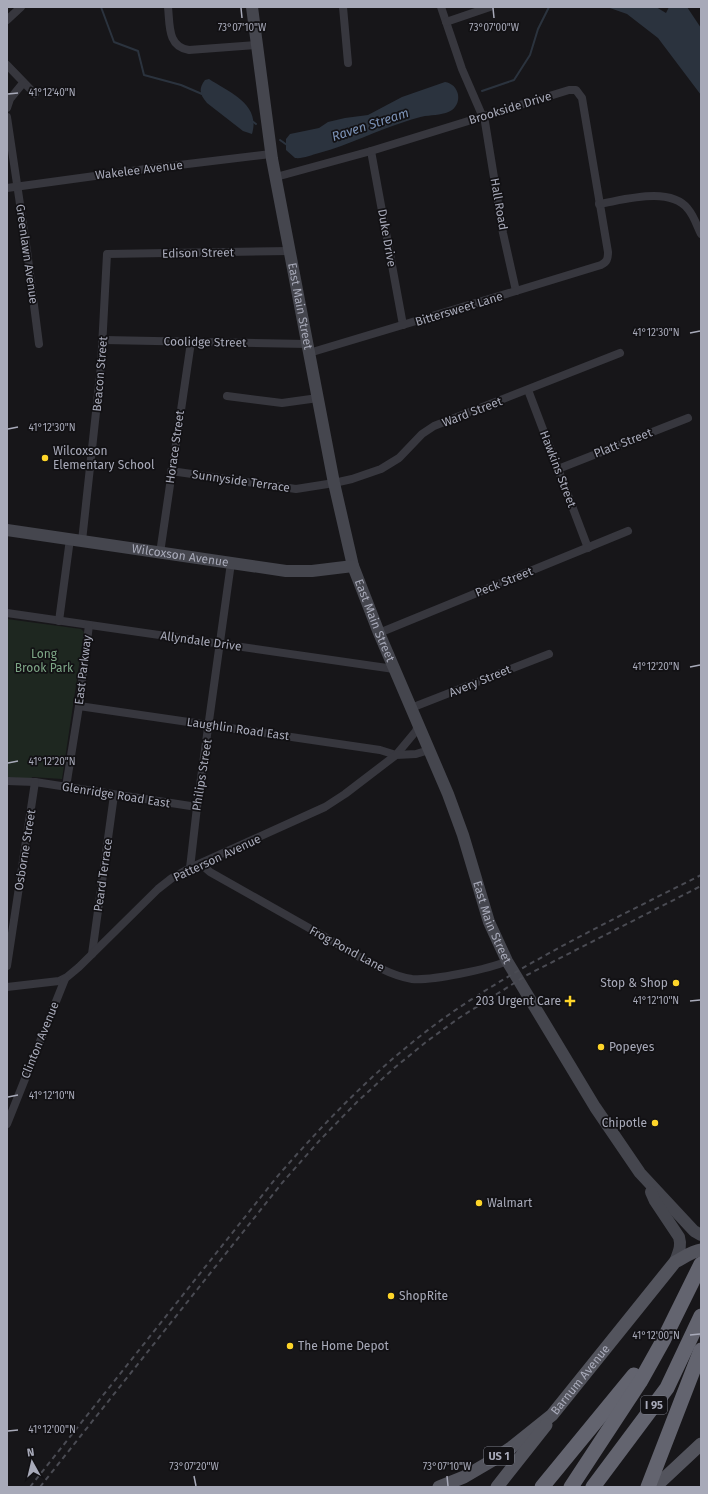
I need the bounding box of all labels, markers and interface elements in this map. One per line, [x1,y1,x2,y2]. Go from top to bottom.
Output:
text: 73°07'10"W [218,22,267,34]
text: 73°07'00"W [469,22,520,34]
text: 41°12'40"N [29,87,76,99]
street label: Brookside Drive [467,89,553,127]
water label: Raven Stream [330,105,411,144]
street label: Wakelee Avenue [94,158,184,182]
street label: Hall Road [488,177,510,231]
street label: Greenlawn Avenue [13,203,41,305]
street label: Duke Drive [375,208,399,268]
street label: Edison Street [162,245,235,261]
street label: East Main Street [285,262,315,351]
street label: Bittersweet Lane [414,289,504,329]
text: 41°12'30"N [632,327,680,339]
street label: Coolidge Street [163,334,247,350]
street label: Beacon Street [90,335,110,412]
street label: Ward Street [440,394,505,430]
street label: Horace Street [163,409,187,484]
text: 41°12'30"N [28,422,76,434]
street label: Platt Street [592,425,655,461]
street label: Hawkins Street [537,429,579,510]
place label: Wilcoxson Elementary School [53,444,155,472]
marker: Wilcoxson Elementary School [40,453,50,463]
street label: Sunnyside Terrace [191,467,291,495]
street label: Wilcoxson Avenue [131,541,229,569]
street label: Peck Street [473,564,535,600]
street label: East Main Street [352,577,398,665]
street label: Allyndale Drive [160,628,242,654]
street label: East Parkway [72,634,94,706]
park label: Long Brook Park [15,647,74,675]
text: 41°12'20"N [632,661,680,673]
street label: Avery Street [447,662,514,700]
street label: Laughlin Road East [186,715,291,743]
street label: Philips Street [189,737,215,812]
text: 41°12'20"N [28,756,76,768]
street label: Glenridge Road East [61,780,172,811]
street label: Osborne Street [12,808,38,892]
street label: Patterson Avenue [171,832,263,884]
street label: Peard Terrace [91,838,115,912]
street label: East Main Street [470,879,514,967]
street label: Frog Pond Lane [307,923,387,975]
place label: Stop & Shop [600,976,668,990]
marker: Stop & Shop [671,978,681,988]
place label: 203 Urgent Care [476,994,561,1008]
marker: 203 Urgent Care [564,995,576,1007]
text: 41°12'10"N [633,995,679,1007]
street label: Clinton Avenue [18,999,62,1081]
place label: Popeyes [609,1040,655,1054]
marker: Popeyes [596,1042,606,1052]
text: 41°12'10"N [29,1090,75,1102]
place label: Chipotle [602,1116,647,1130]
marker: Chipotle [650,1118,660,1128]
place label: Walmart [487,1196,533,1210]
marker: Walmart [474,1198,484,1208]
place label: ShopRite [399,1289,448,1303]
marker: ShopRite [386,1291,396,1301]
text: 41°12'00"N [632,1330,680,1342]
place label: The Home Depot [298,1339,390,1353]
marker: The Home Depot [285,1341,295,1351]
street label: Barnum Avenue [548,1342,613,1418]
road number: I 95 [641,1396,667,1414]
text: 41°12'00"N [28,1424,76,1436]
north arrow [12,1442,52,1482]
text: N [26,1446,35,1460]
road number: US 1 [484,1447,514,1465]
text: 73°07'20"W [169,1461,219,1473]
text: 73°07'10"W [423,1461,472,1473]

